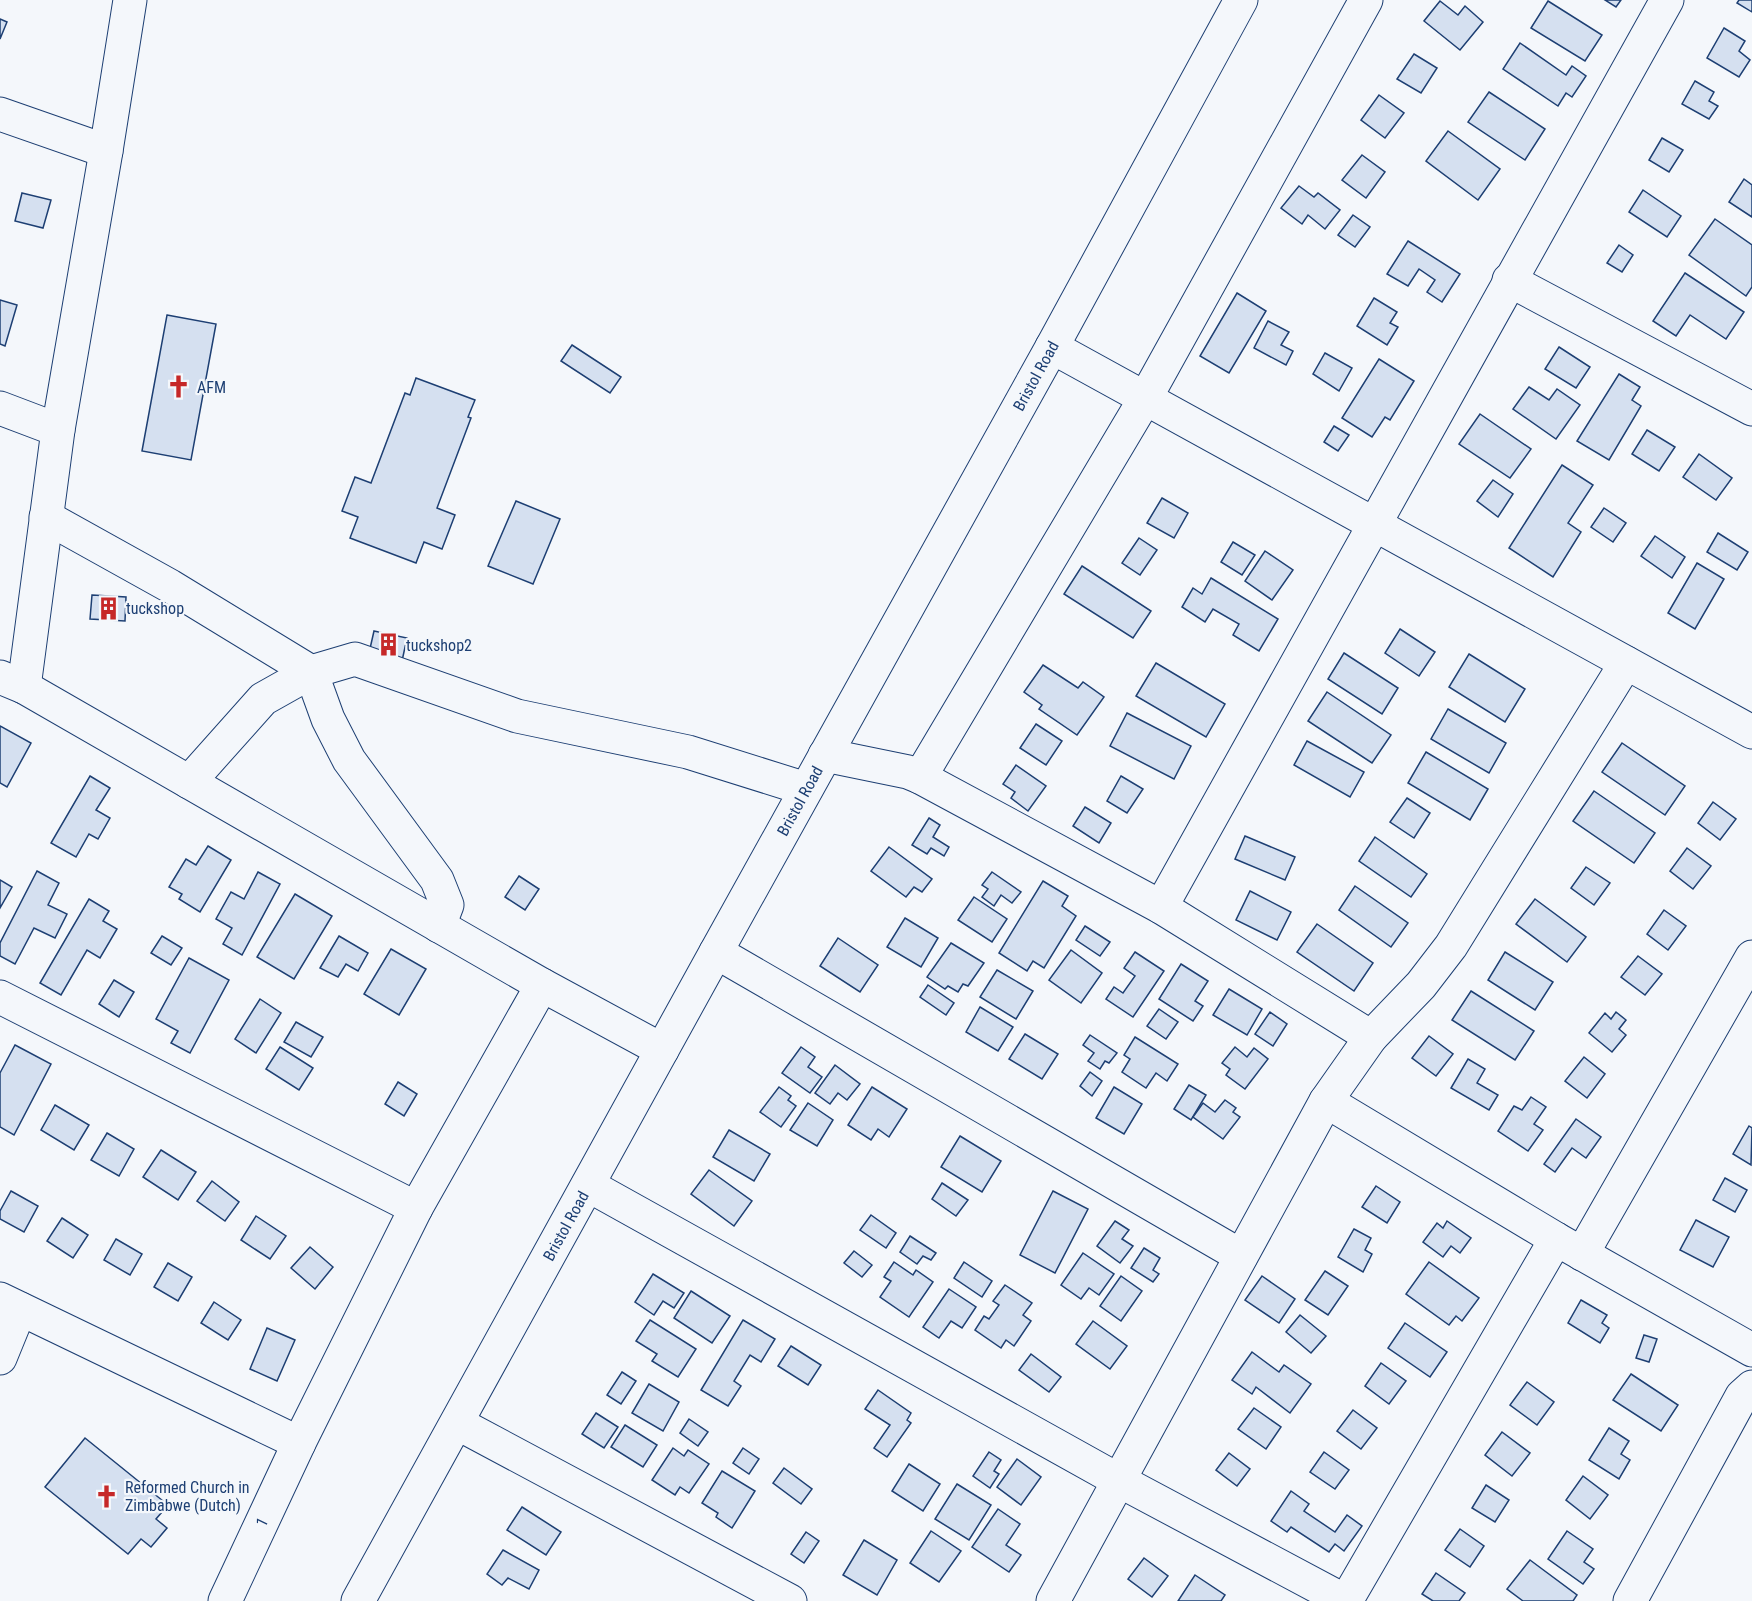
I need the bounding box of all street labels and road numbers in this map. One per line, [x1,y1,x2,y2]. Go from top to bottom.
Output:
street label: Bristol Road [1009,338,1063,414]
street label: Bristol Road [773,763,827,839]
street label: Bristol Road [539,1188,593,1264]
street label: 1 [252,1514,272,1530]

